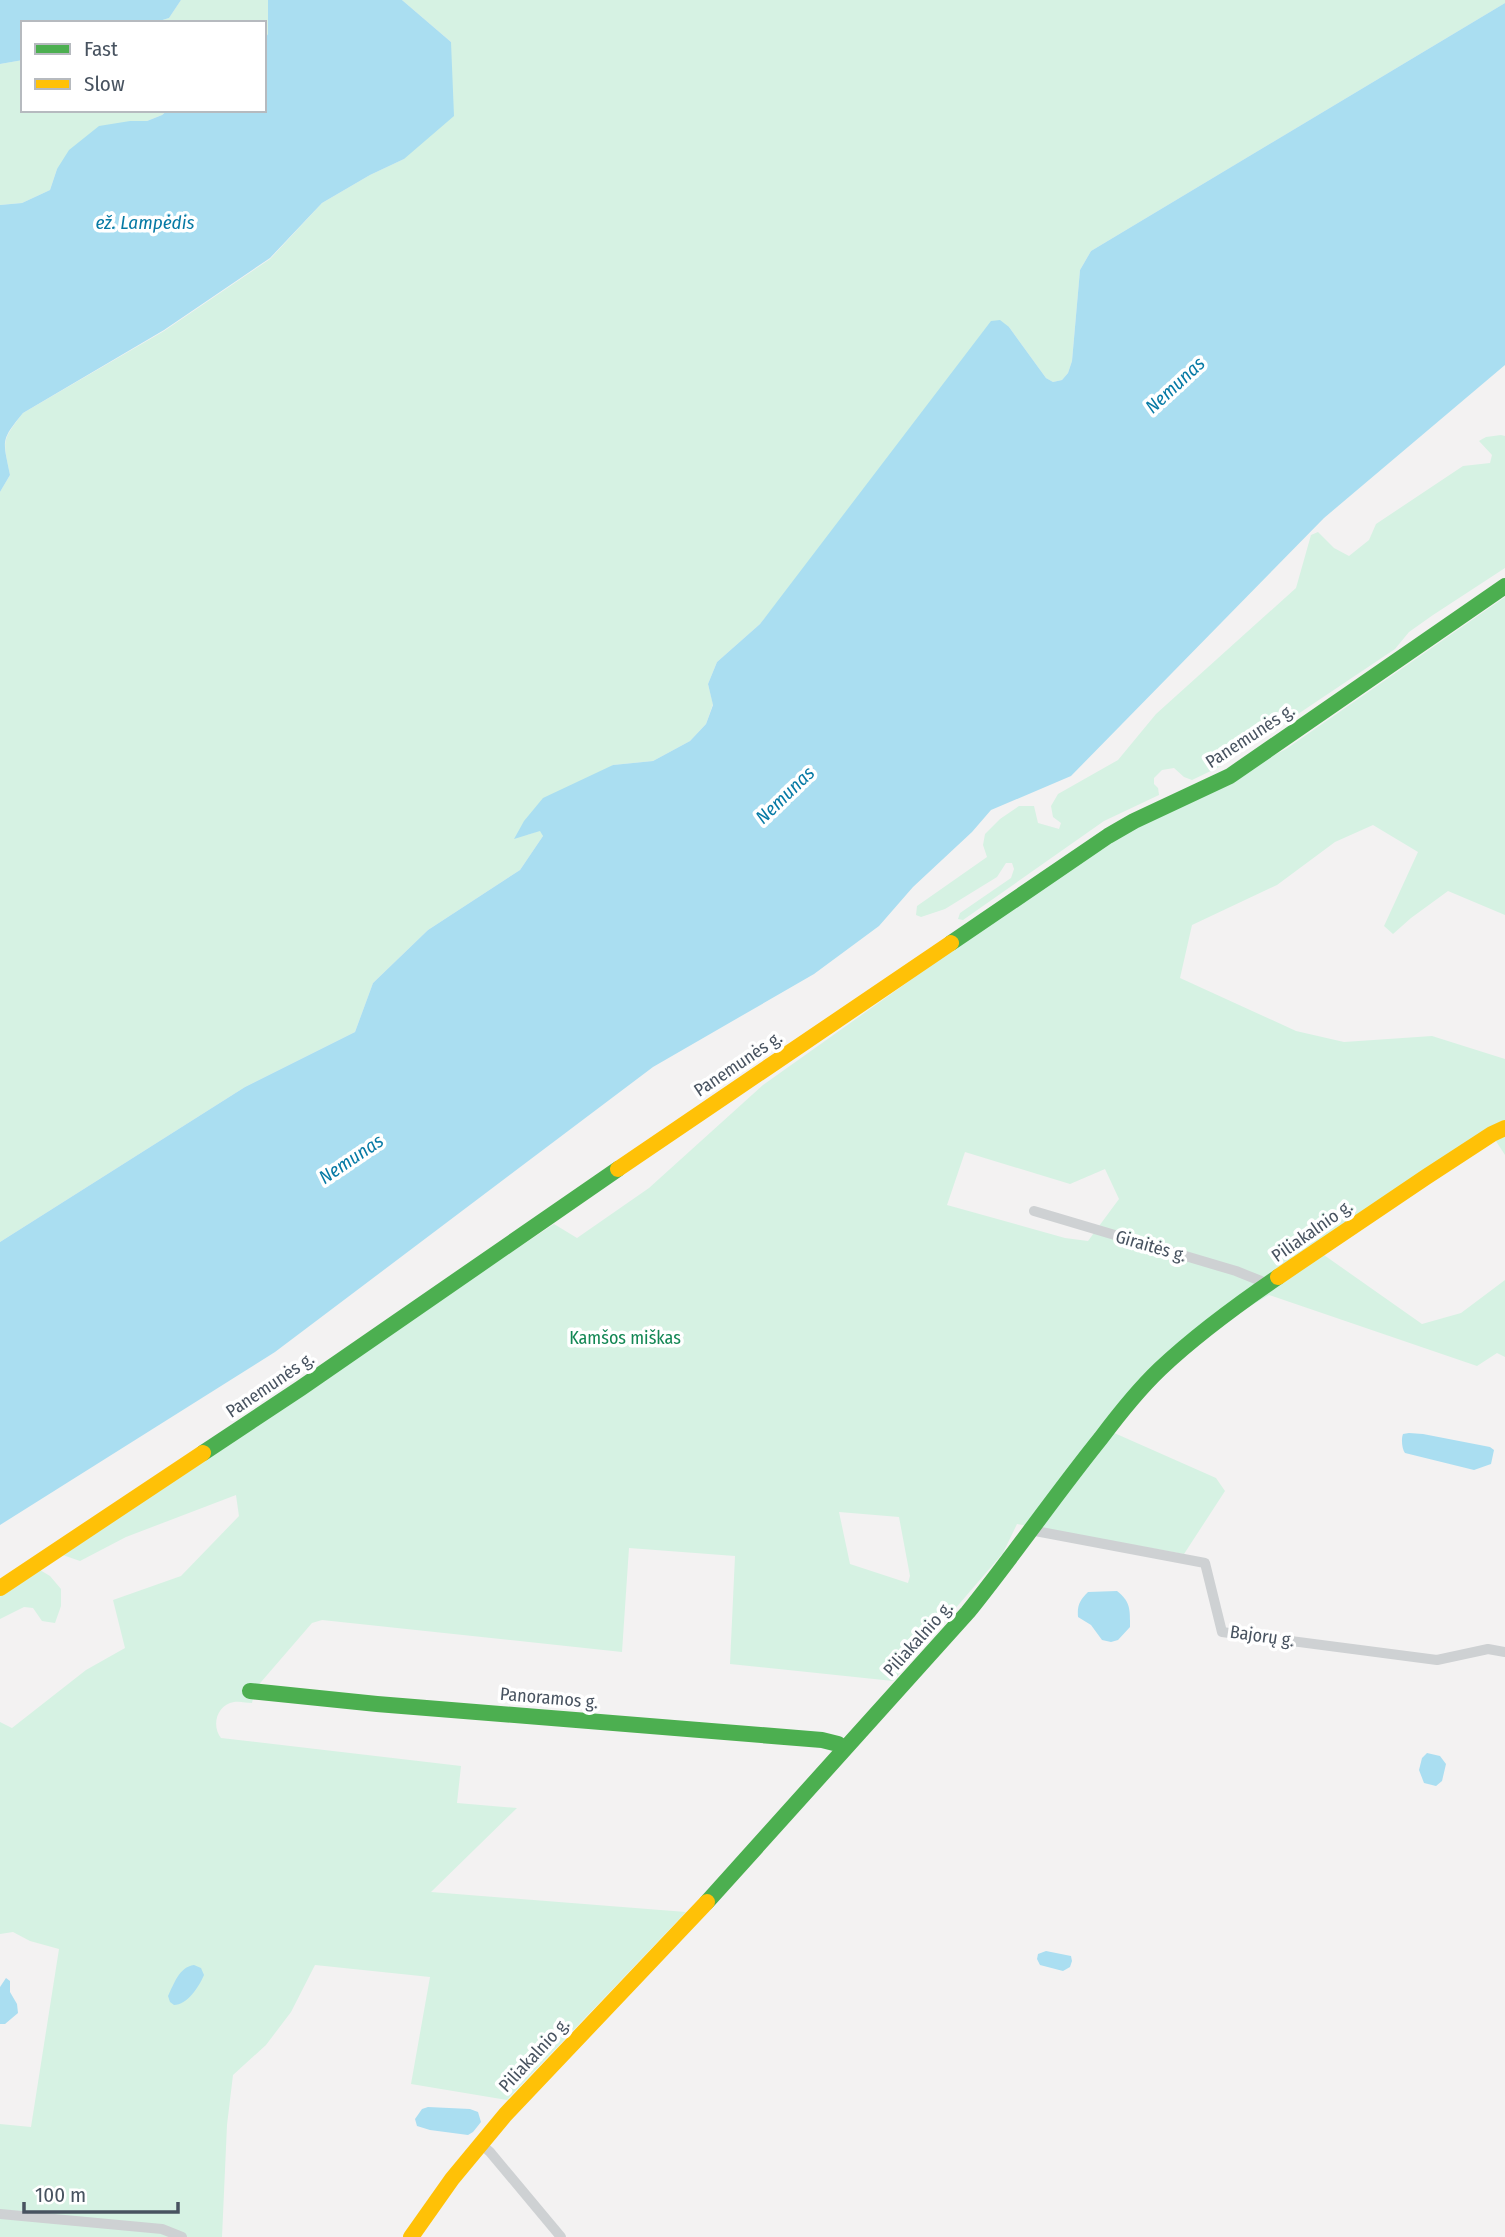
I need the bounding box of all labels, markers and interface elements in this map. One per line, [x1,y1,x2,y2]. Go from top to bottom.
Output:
legend [21,21,266,112]
text: Fast [84,36,118,62]
text: Slow [84,71,125,97]
water label: ež. Lampėdis [95,211,195,234]
water label: Nemunas [1141,352,1209,418]
street label: Panemunės g. [1201,699,1299,773]
water label: Nemunas [751,761,819,829]
street label: Panemunės g. [690,1026,786,1102]
water label: Nemunas [314,1129,388,1189]
street label: Piliakalnio g. [1267,1195,1357,1267]
street label: Giraitės g. [1113,1225,1189,1267]
park label: Kamšos miškas [569,1327,681,1349]
street label: Panemunės g. [222,1347,318,1423]
street label: Piliakalnio g. [879,1597,958,1681]
street label: Bajorų g. [1228,1621,1296,1651]
street label: Panoramos g. [499,1683,599,1713]
street label: Piliakalnio g. [494,2013,574,2097]
scale bar [24,2170,178,2214]
text: 100 m [35,2182,86,2208]

